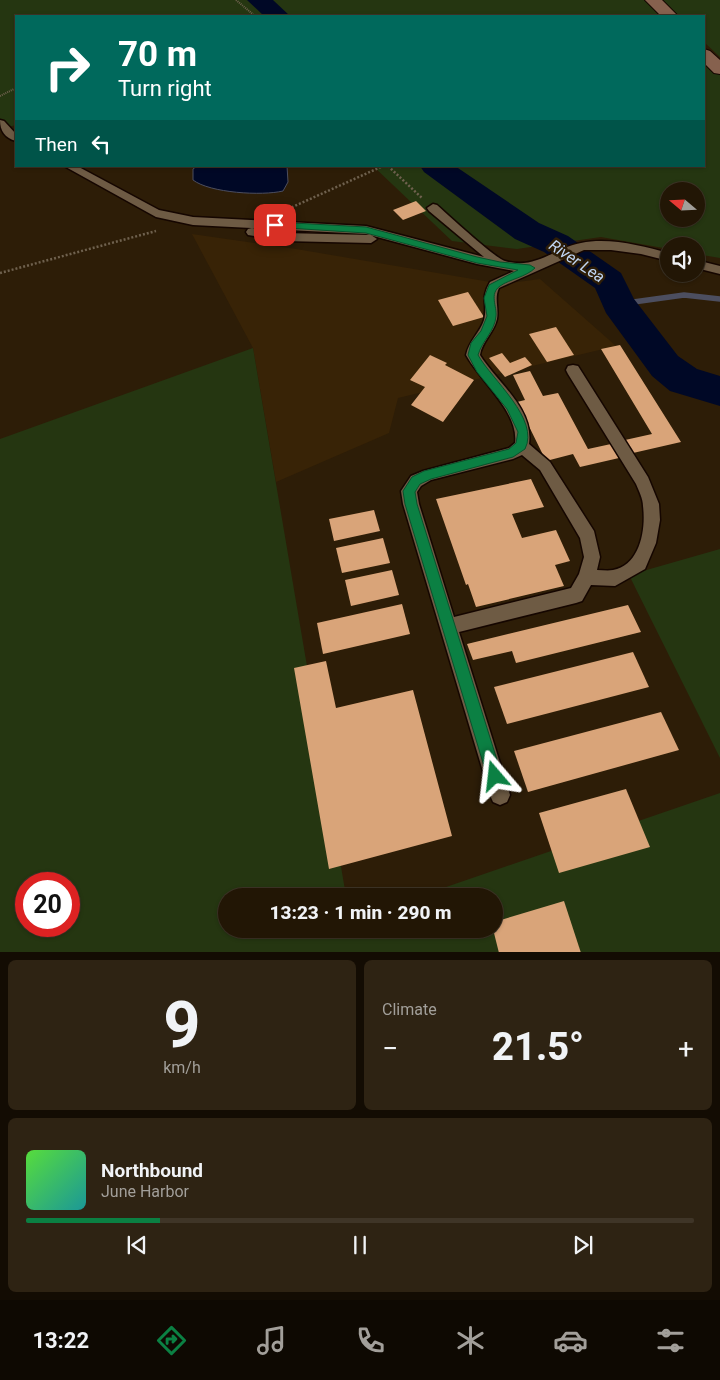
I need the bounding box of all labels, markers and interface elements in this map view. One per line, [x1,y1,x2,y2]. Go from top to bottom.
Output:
text: 70 m [118,34,197,75]
icon: right [35,35,100,100]
text: Turn right [118,76,212,101]
icon: left [87,130,115,158]
text: Then [35,133,77,156]
north arrow [660,182,705,228]
map controls [660,182,705,282]
pin [254,204,296,246]
icon: arrive [261,211,289,239]
water label: River Lea [545,235,609,287]
button: sound [660,237,705,282]
position arrow [468,749,520,801]
speed limit sign: 20 [15,872,80,937]
text: 13:23 · 1 min · 290 m [269,901,452,924]
text: 9 [163,987,201,1063]
text: Climate [382,1000,437,1019]
text: 21.5° [492,1025,584,1069]
text: − [382,1032,398,1065]
text: + [678,1032,694,1065]
text: km/h [163,1058,201,1077]
text: Northbound [101,1159,203,1182]
text: June Harbor [101,1182,189,1201]
icon: previous [123,1231,151,1259]
icon: pause [346,1231,374,1259]
icon: next [569,1231,597,1259]
icon: directions [154,1323,189,1358]
icon: music [254,1323,289,1358]
icon: phone [353,1323,388,1358]
icon: climate [453,1323,488,1358]
icon: car [553,1323,588,1358]
icon: filters [653,1323,688,1358]
text: 13:22 [32,1328,89,1353]

